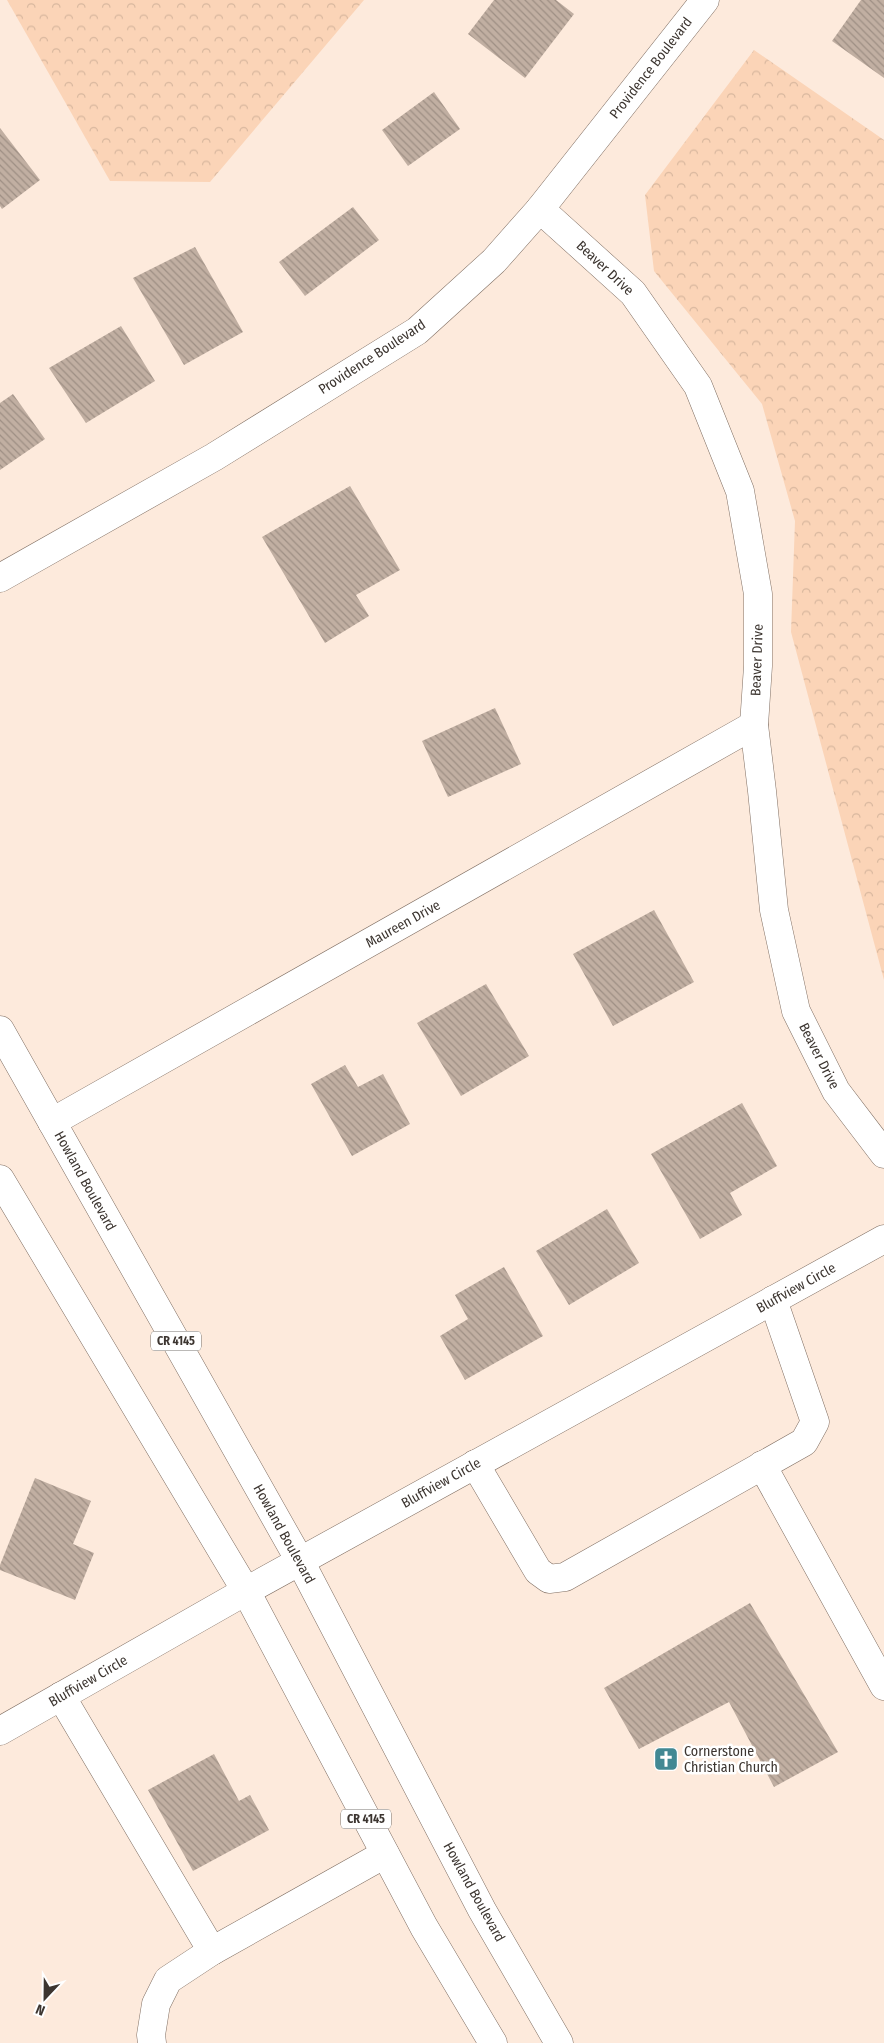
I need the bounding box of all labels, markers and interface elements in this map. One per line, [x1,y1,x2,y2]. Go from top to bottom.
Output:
street label: Providence Boulevard [606,14,696,122]
street label: Beaver Drive [573,237,637,299]
street label: Providence Boulevard [315,316,429,398]
street label: Beaver Drive [747,624,767,696]
street label: Maureen Drive [363,896,443,952]
street label: Beaver Drive [795,1020,843,1092]
street label: Howland Boulevard [51,1128,119,1234]
street label: Bluffview Circle [753,1259,839,1317]
road number: CR 4145 [151,1332,201,1350]
street label: Bluffview Circle [398,1454,484,1512]
street label: Howland Boulevard [250,1481,318,1587]
street label: Bluffview Circle [46,1652,130,1710]
place label: Cornerstone Christian Church [684,1743,778,1776]
church icon: Cornerstone Christian Church [653,1746,679,1772]
road number: CR 4145 [341,1810,391,1828]
street label: Howland Boulevard [440,1839,508,1945]
north arrow [20,1973,70,2023]
text: N [33,2000,47,2019]

